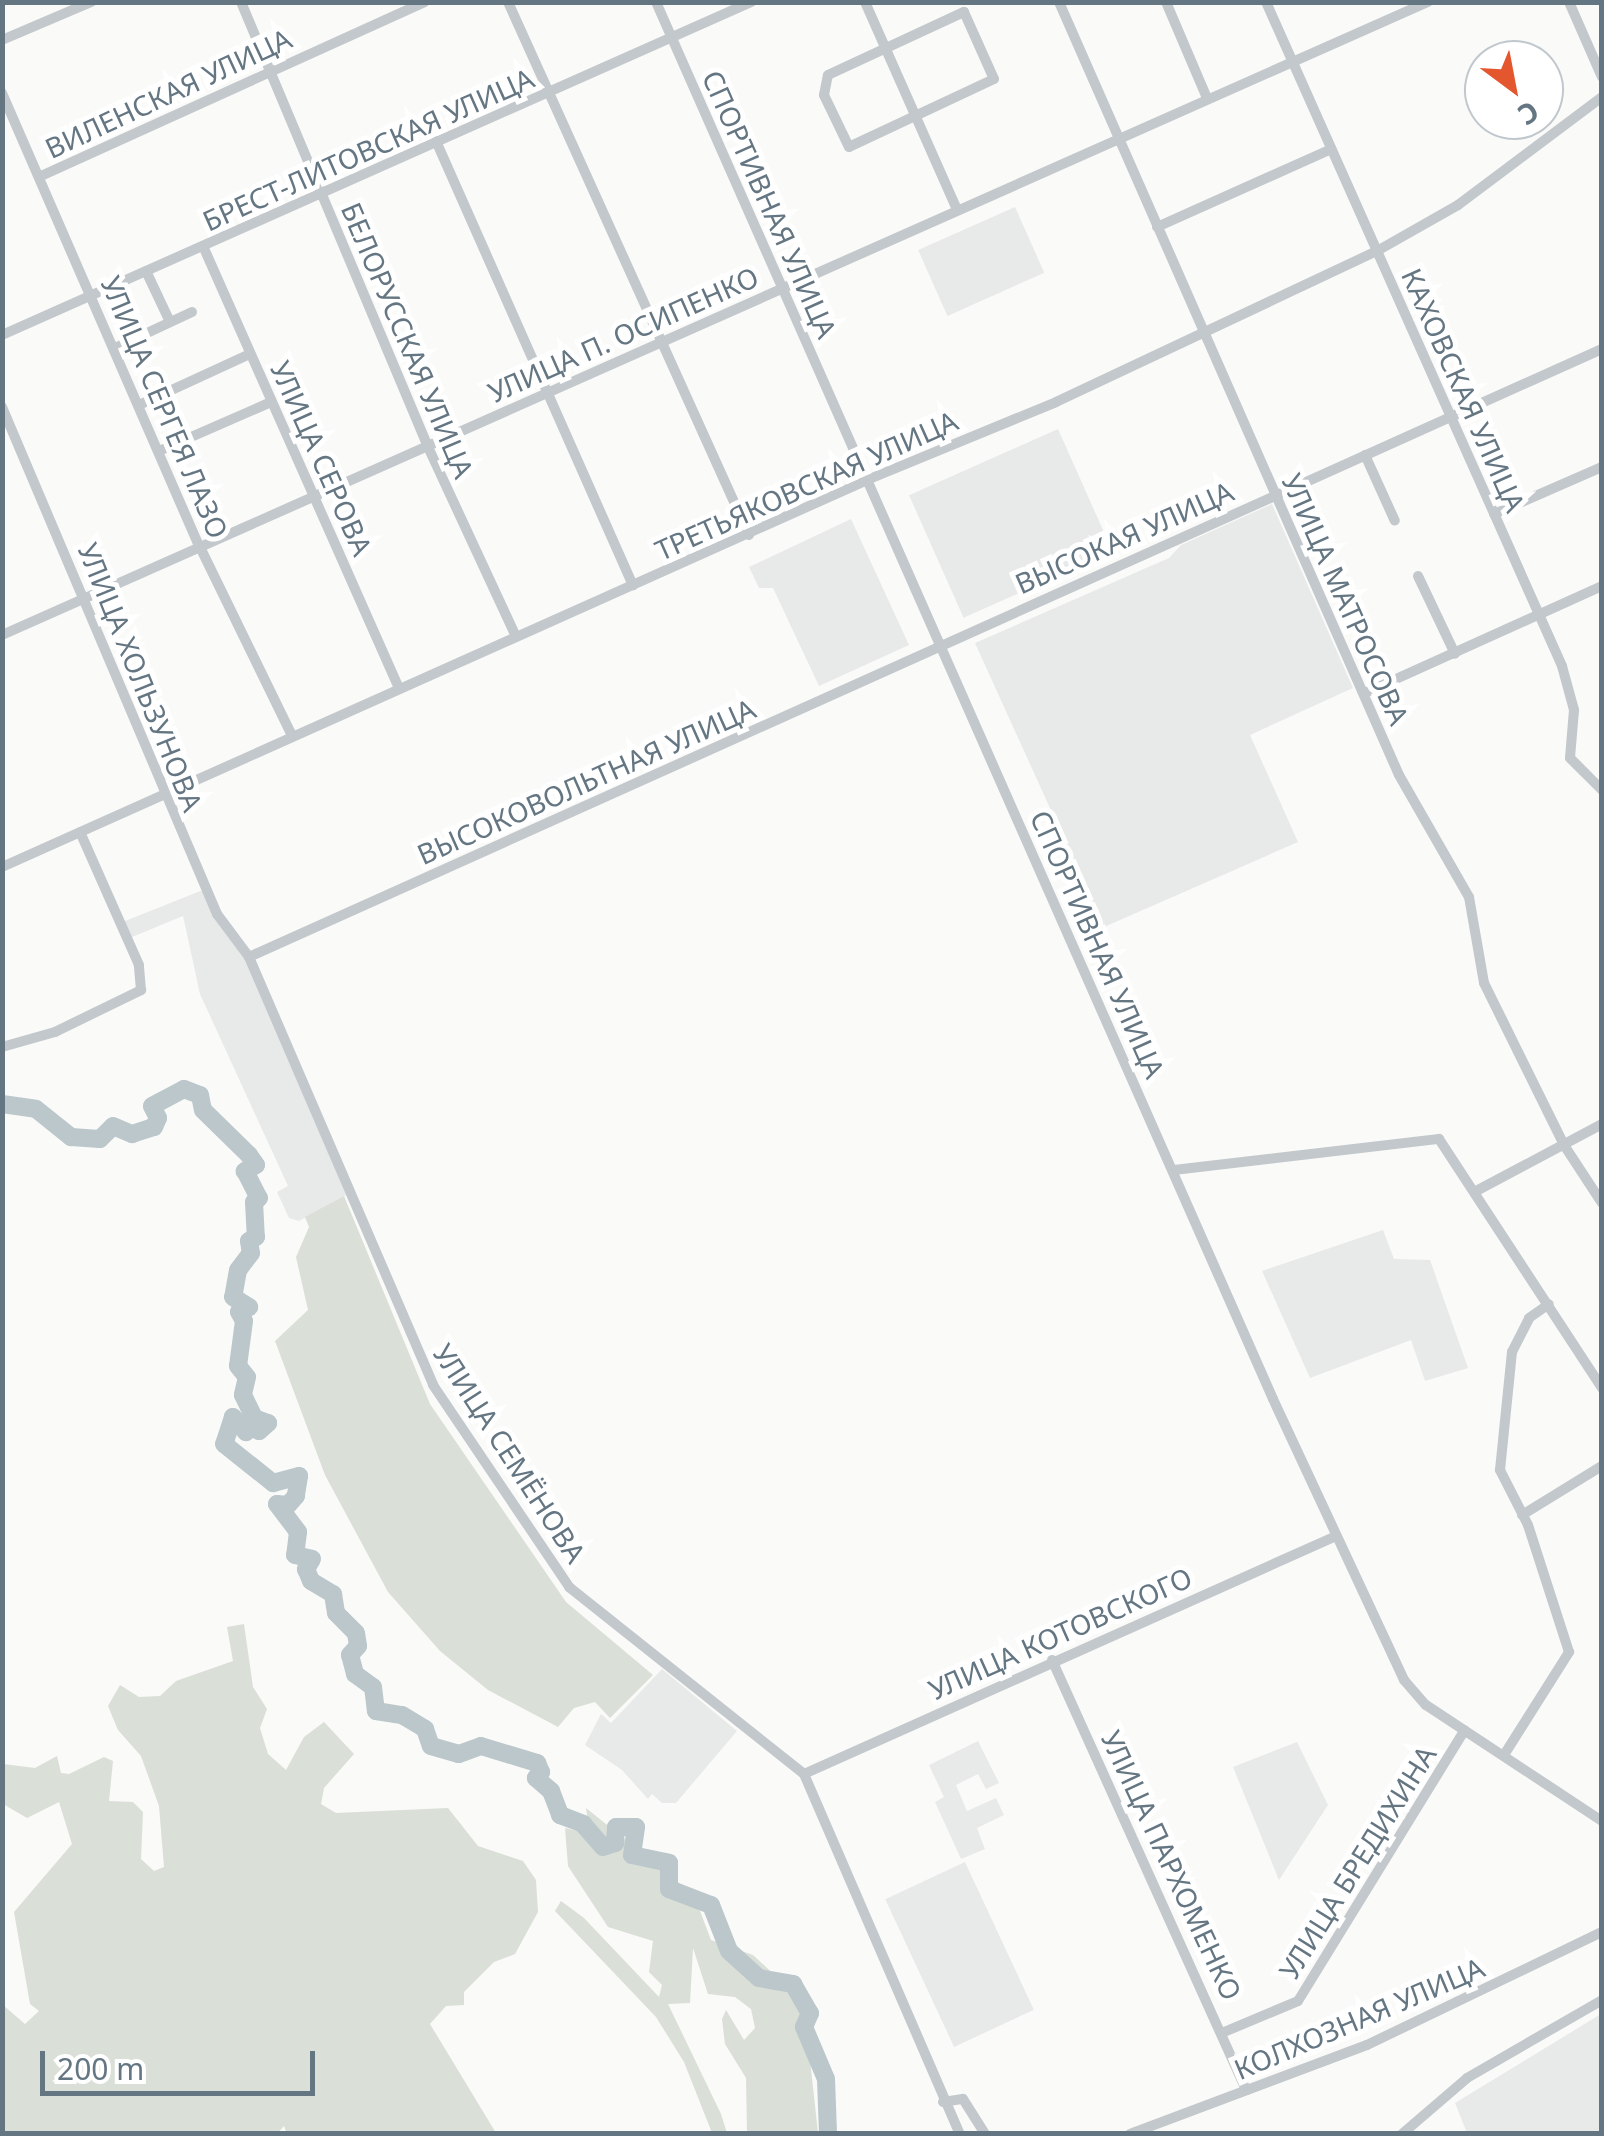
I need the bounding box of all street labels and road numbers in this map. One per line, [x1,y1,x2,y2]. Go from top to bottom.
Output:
street label: ВИЛЕНСКАЯ УЛИЦА [40,21,296,165]
street label: БРЕСТ-ЛИТОВСКАЯ УЛИЦА [197,61,539,237]
street label: СПОРТИВНАЯ УЛИЦА [696,65,844,343]
street label: БЕЛОРУССКАЯ УЛИЦА [335,197,481,483]
street label: УЛИЦА П. ОСИПЕНКО [483,259,763,409]
street label: КАХОВСКАЯ УЛИЦА [1395,263,1533,517]
street label: УЛИЦА СЕРГЕЯ ЛАЗО [95,271,235,543]
street label: УЛИЦА СЕРОВА [264,356,380,560]
street label: ТРЕТЬЯКОВСКАЯ УЛИЦА [650,403,962,567]
street label: УЛИЦА МАТРОСОВА [1276,468,1416,730]
street label: ВЫСОКАЯ УЛИЦА [1010,474,1238,600]
street label: УЛИЦА ХОЛЬЗУНОВА [72,538,210,816]
street label: ВЫСОКОВОЛЬТНАЯ УЛИЦА [412,691,760,871]
street label: СПОРТИВНАЯ УЛИЦА [1024,805,1172,1083]
street label: УЛИЦА СЕМЁНОВА [427,1337,593,1569]
street label: УЛИЦА КОТОВСКОГО [923,1560,1197,1706]
street label: УЛИЦА ПАРХОМЕНКО [1095,1725,1249,2005]
street label: УЛИЦА БРЕДИХИНА [1272,1739,1442,1985]
street label: КОЛХОЗНАЯ УЛИЦА [1229,1950,1489,2086]

